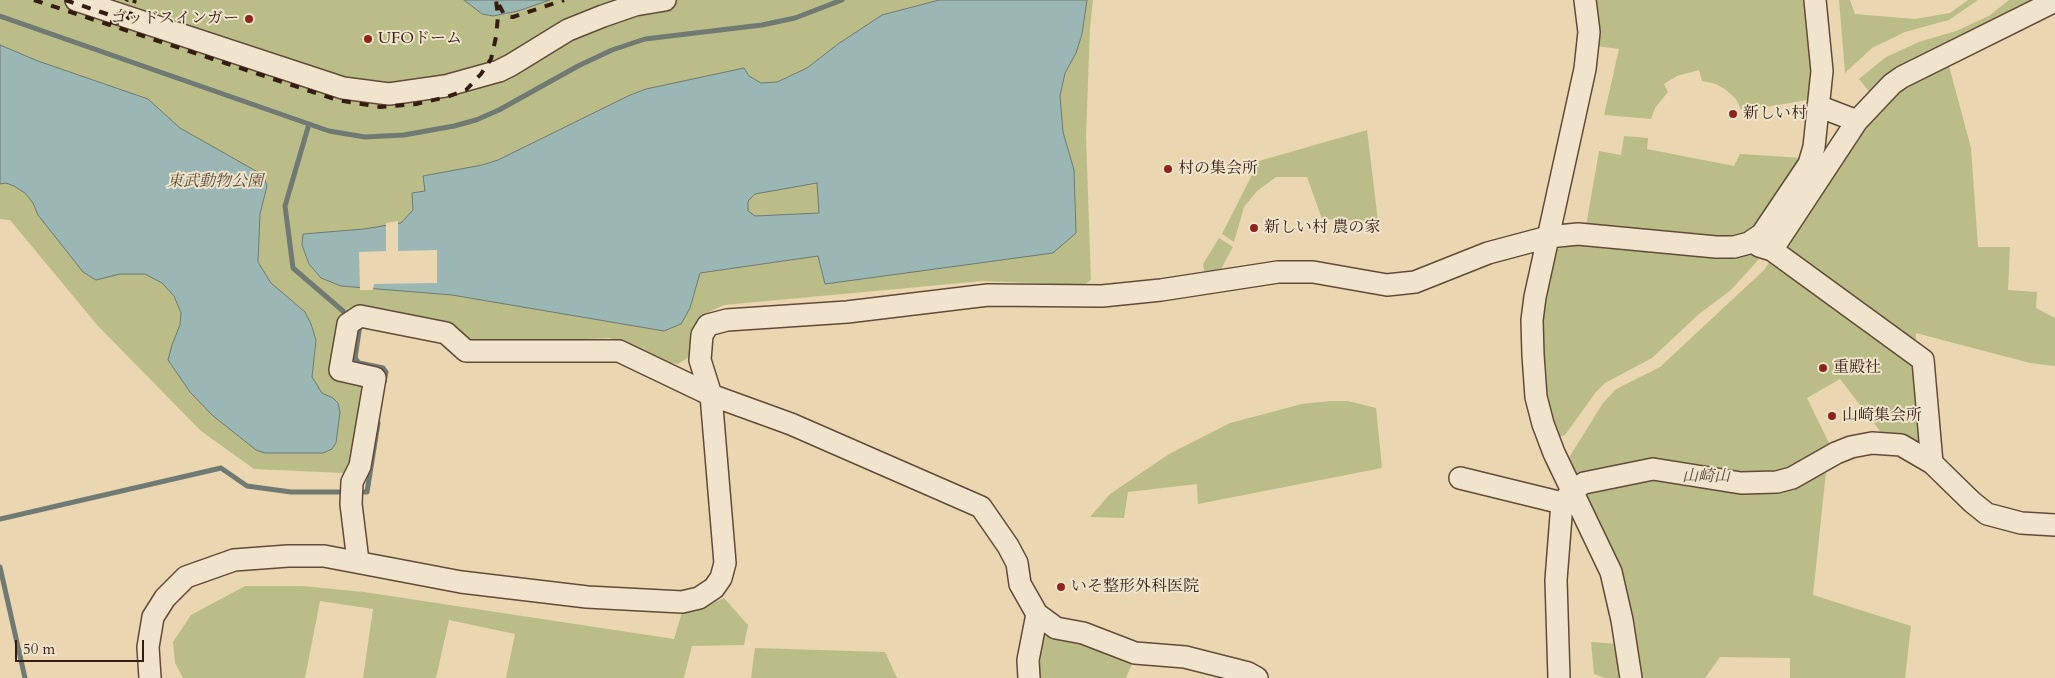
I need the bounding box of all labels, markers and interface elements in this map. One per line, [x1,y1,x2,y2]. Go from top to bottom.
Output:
place label: ゴッドスインガー [111,9,239,29]
marker: ゴッドスインガー [243,13,255,25]
place label: UFOドーム [378,29,462,49]
marker: UFOドーム [362,33,374,45]
place label: 新しい村 [1743,104,1807,124]
marker: 新しい村 [1727,108,1739,120]
place label: 村の集会所 [1178,159,1258,179]
marker: 村の集会所 [1162,163,1174,175]
park label: 東武動物公園 [167,172,263,192]
place label: 新しい村 農の家 [1264,218,1380,238]
marker: 新しい村 農の家 [1248,222,1260,234]
place label: 重殿社 [1833,358,1881,378]
marker: 重殿社 [1817,362,1829,374]
place label: 山崎集会所 [1842,406,1922,426]
marker: 山崎集会所 [1826,410,1838,422]
park label: 山崎山 [1682,467,1730,487]
place label: いそ整形外科医院 [1071,577,1199,597]
marker: いそ整形外科医院 [1055,581,1067,593]
scale bar [18,630,146,662]
text: 50 m [23,639,55,659]

